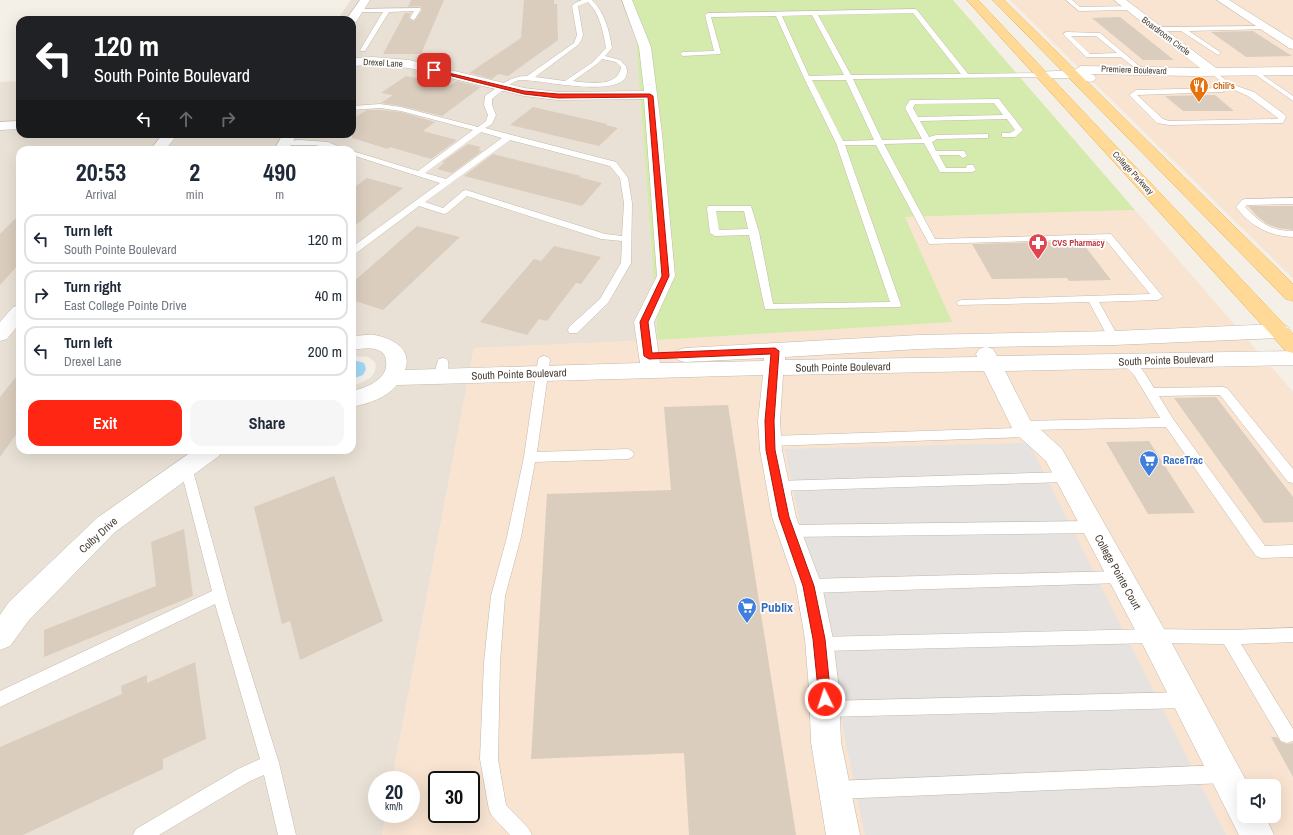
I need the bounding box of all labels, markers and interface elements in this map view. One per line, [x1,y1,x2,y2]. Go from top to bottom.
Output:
street label: Boardroom Circle [1139,14,1193,58]
text: 120 m [94,27,159,65]
icon: left [28,32,80,84]
pin [417,53,451,87]
street label: Drexel Lane [363,56,403,70]
icon: arrive [423,59,445,81]
text: South Pointe Boulevard [94,63,250,88]
street label: Premiere Boulevard [1101,63,1167,77]
restaurant icon: Chili's [1188,75,1210,103]
place label: Chili's [1213,80,1235,92]
icon: left [133,108,155,130]
icon: ahead [175,108,197,130]
icon: right [217,108,239,130]
street label: College Parkway [1110,149,1156,198]
text: 20:53 [76,156,126,188]
text: 2 [189,156,200,188]
text: 490 [263,156,296,188]
text: Arrival [86,186,116,203]
text: min [186,186,204,203]
text: m [275,186,284,203]
text: Turn left [64,220,112,241]
icon: left [30,228,52,250]
text: 120 m [308,229,342,250]
pharmacy icon: CVS Pharmacy [1027,232,1049,260]
place label: CVS Pharmacy [1052,237,1105,249]
text: South Pointe Boulevard [64,241,177,258]
text: Turn right [64,276,121,297]
icon: right [30,284,52,306]
text: 40 m [315,285,342,306]
text: East College Pointe Drive [64,297,187,314]
text: Turn left [64,332,112,353]
icon: left [30,340,52,362]
text: 200 m [308,341,342,362]
street label: South Pointe Boulevard [1118,351,1214,369]
text: Drexel Lane [64,353,121,370]
street label: South Pointe Boulevard [795,359,891,375]
street label: South Pointe Boulevard [471,365,567,383]
button: Exit [28,400,182,446]
button: Share [190,400,344,446]
supermarket icon: RaceTrac [1138,449,1160,477]
place label: RaceTrac [1163,453,1203,467]
street label: Colby Drive [76,514,120,556]
street label: College Pointe Court [1092,532,1145,612]
supermarket icon: Publix [736,596,758,624]
place label: Publix [761,599,793,616]
position arrow [804,678,846,720]
speed limit sign: 30 [428,771,480,823]
text: 20 [385,778,403,805]
map controls [1237,779,1281,823]
button: sound [1237,779,1281,823]
text: km/h [385,800,403,813]

